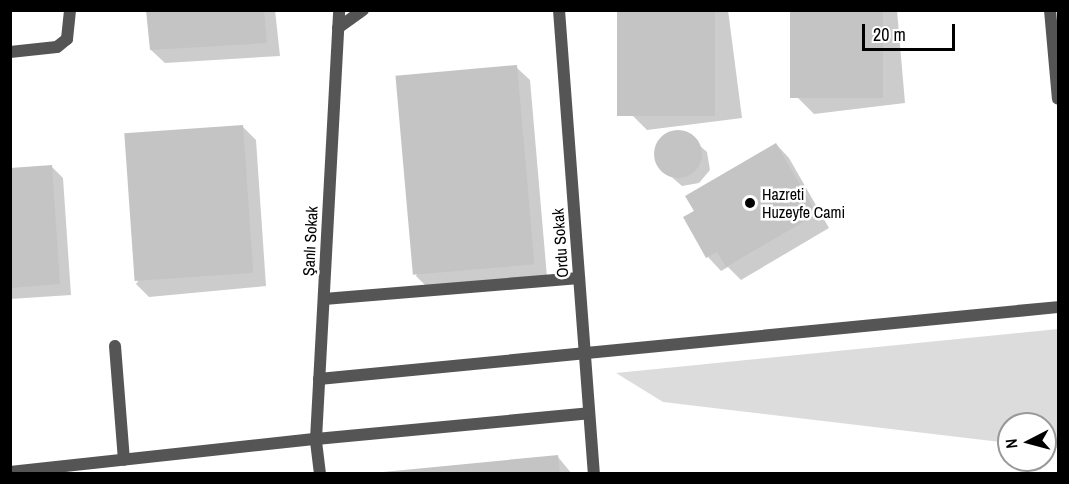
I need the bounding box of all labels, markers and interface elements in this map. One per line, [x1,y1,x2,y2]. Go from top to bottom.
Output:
scale bar [865,12,958,50]
text: 20 m [873,22,906,47]
place label: Hazreti Huzeyfe Cami [762,184,845,222]
marker: Hazreti Huzeyfe Cami [743,196,757,210]
street label: Şanlı Sokak [299,206,321,276]
street label: Ordu Sokak [548,208,572,278]
north arrow [997,412,1057,472]
text: N [1000,438,1023,450]

